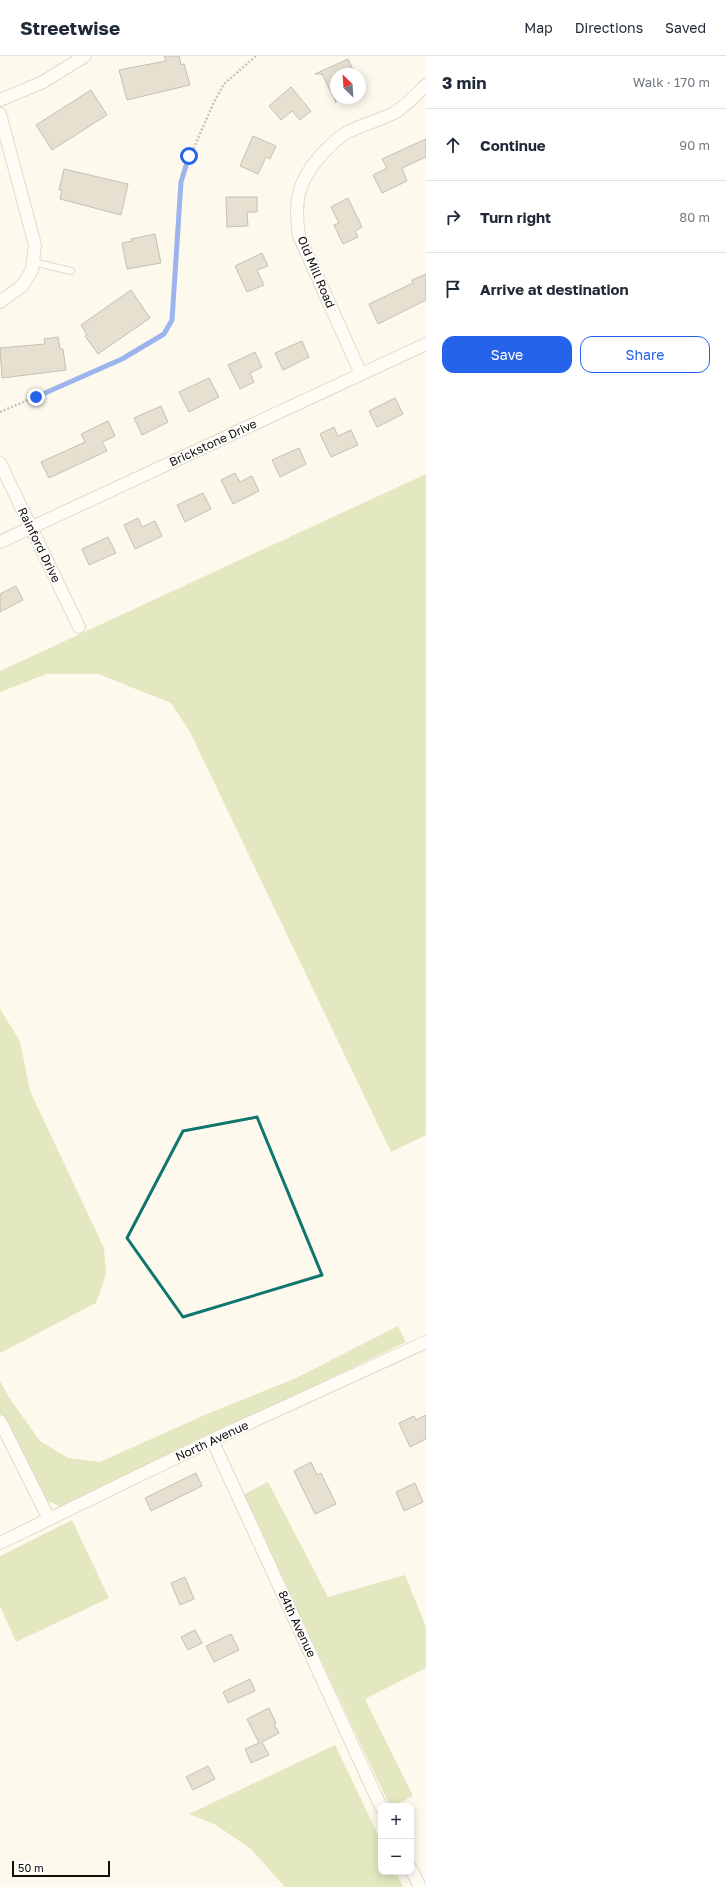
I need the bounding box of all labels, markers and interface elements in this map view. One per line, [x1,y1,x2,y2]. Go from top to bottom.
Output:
text: Streetwise [20,16,120,39]
text: Map [524,19,553,36]
text: Directions [575,19,643,36]
text: Saved [665,19,706,36]
north arrow [330,68,366,104]
text: 3 min [442,72,486,93]
text: Walk · 170 m [633,74,710,90]
icon: ahead [442,134,464,156]
text: Continue [480,136,546,154]
text: 90 m [679,137,710,153]
route start [180,147,198,165]
icon: right [442,206,464,228]
text: Turn right [480,208,551,226]
text: 80 m [679,209,710,225]
street label: Old Mill Road [295,234,338,310]
icon: arrive [442,278,464,300]
text: Arrive at destination [480,280,629,298]
button: Save [442,336,572,373]
button: Share [580,336,710,373]
route end [27,388,45,406]
street label: Brickstone Drive [167,416,259,469]
street label: Rainford Drive [15,505,64,585]
street label: North Avenue [173,1417,251,1464]
street label: 84th Avenue [275,1588,320,1660]
map controls [378,1803,414,1875]
button: + [378,1803,414,1839]
button: − [378,1839,414,1875]
scale bar [12,1859,110,1878]
text: 50 m [18,1861,44,1874]

